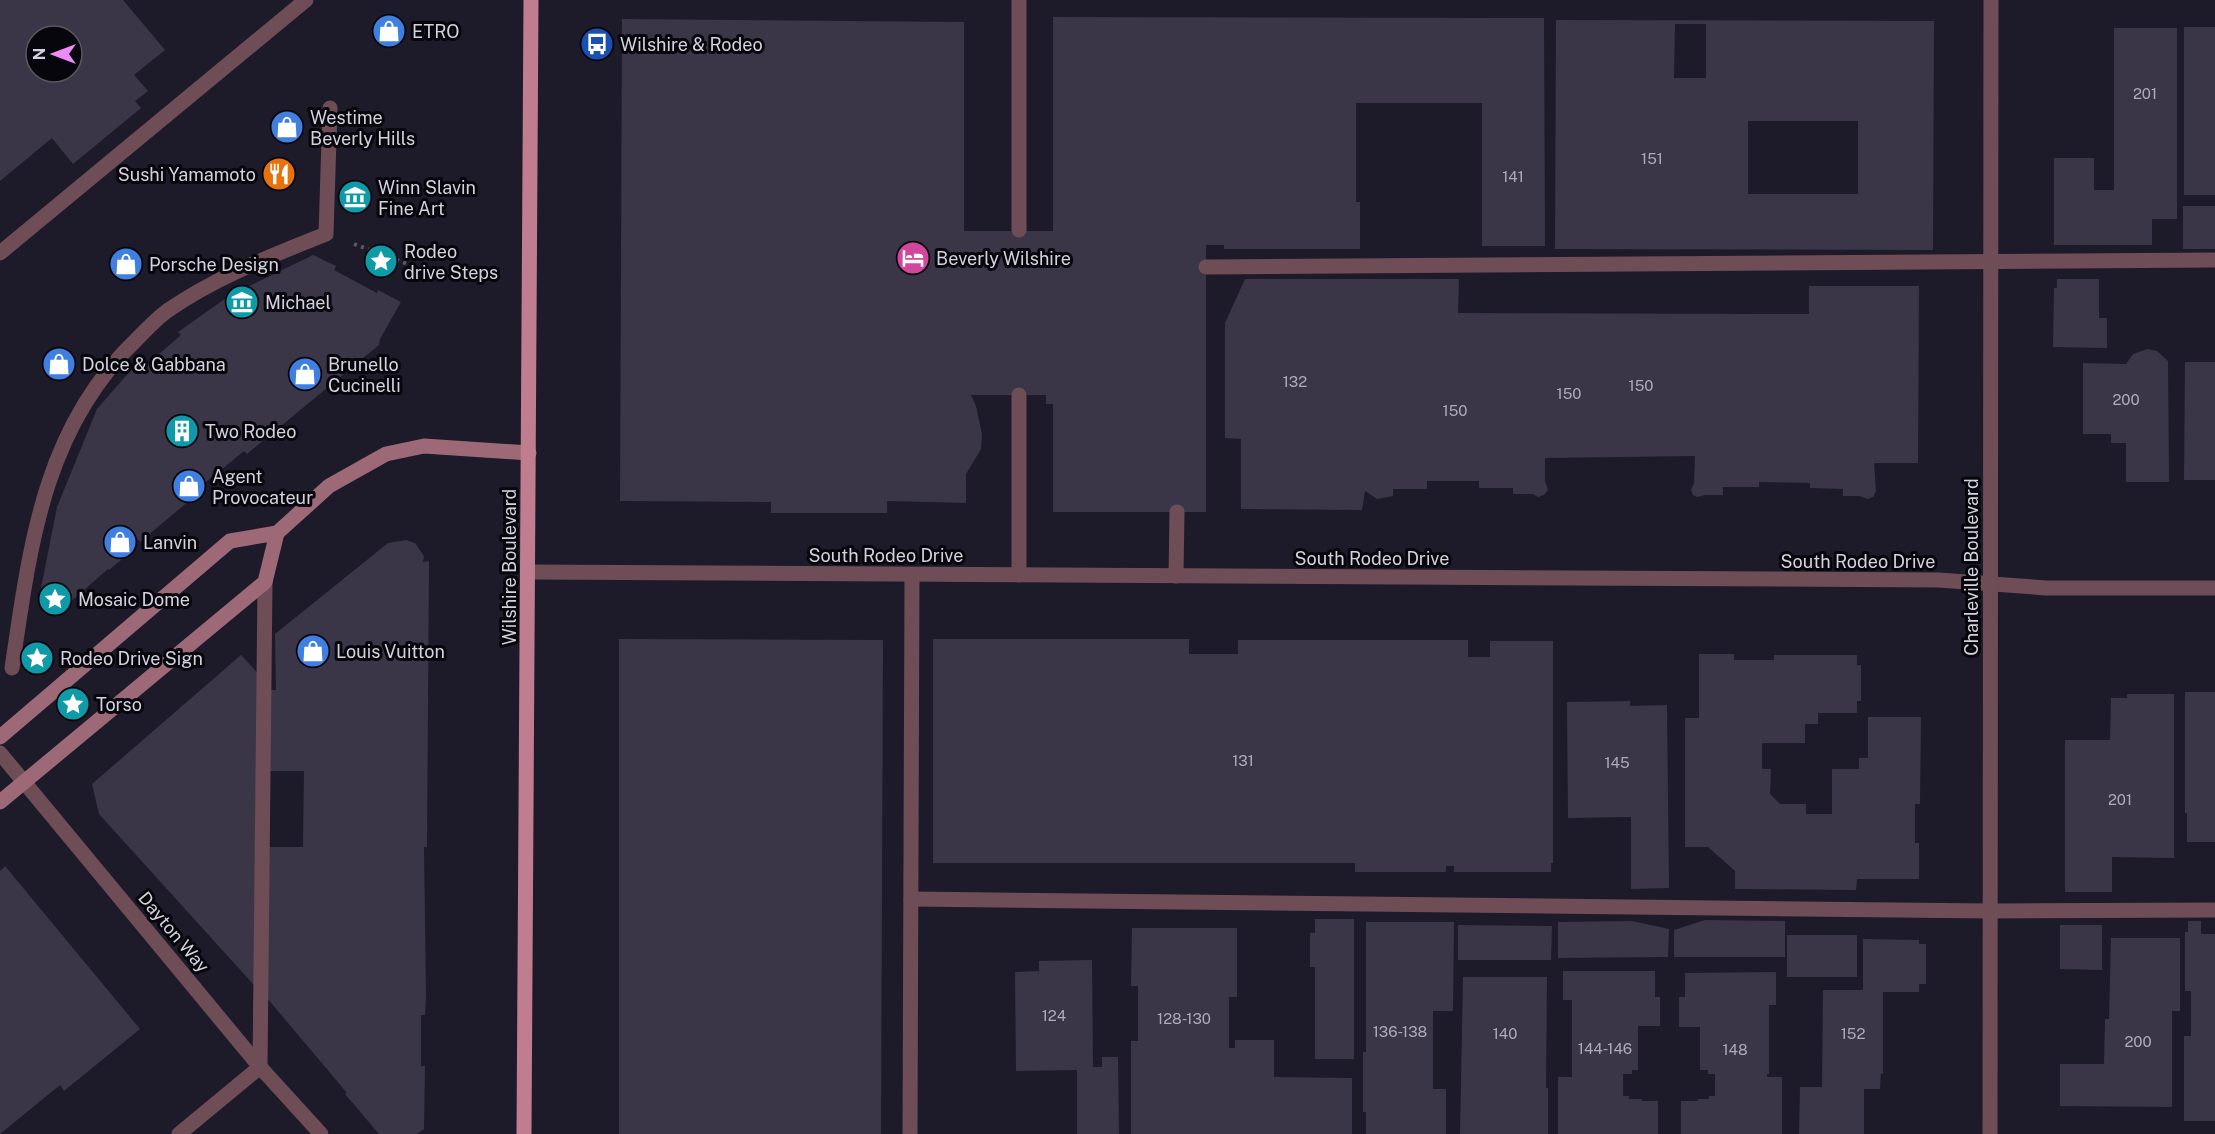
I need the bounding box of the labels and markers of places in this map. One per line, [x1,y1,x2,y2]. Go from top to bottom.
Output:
shop icon: ETRO [371,13,407,49]
place label: ETRO [412,21,459,42]
bus stop icon: Wilshire & Rodeo [579,26,615,62]
place label: Wilshire & Rodeo [620,34,763,55]
place label: Westime Beverly Hills [310,107,415,149]
shop icon: Westime Beverly Hills [269,109,305,145]
restaurant icon: Sushi Yamamoto [261,156,297,192]
place label: Sushi Yamamoto [118,164,256,185]
place label: Winn Slavin Fine Art [378,177,476,219]
museum icon: Winn Slavin Fine Art [337,179,373,215]
hotel icon: Beverly Wilshire [895,240,931,276]
place label: Rodeo drive Steps [404,241,498,283]
place icon: Rodeo drive Steps [363,243,399,279]
shop icon: Porsche Design [108,246,144,282]
place label: Beverly Wilshire [936,248,1071,269]
place label: Porsche Design [149,254,279,275]
museum icon: Michael [224,284,260,320]
place label: Michael [265,292,331,313]
shop icon: Dolce & Gabbana [41,346,77,382]
place label: Dolce & Gabbana [82,354,226,375]
place label: Brunello Cucinelli [328,354,401,396]
shop icon: Brunello Cucinelli [287,356,323,392]
building icon: Two Rodeo [164,413,200,449]
place label: Two Rodeo [205,421,296,442]
place label: Agent Provocateur [212,466,313,508]
shop icon: Agent Provocateur [171,468,207,504]
shop icon: Lanvin [102,524,138,560]
place label: Lanvin [143,532,197,553]
place icon: Mosaic Dome [37,581,73,617]
place label: Mosaic Dome [78,589,190,610]
shop icon: Louis Vuitton [295,633,331,669]
place icon: Rodeo Drive Sign [19,640,55,676]
place label: Louis Vuitton [336,641,445,662]
place label: Rodeo Drive Sign [60,648,203,669]
place icon: Torso [55,686,91,722]
place label: Torso [96,694,142,715]

